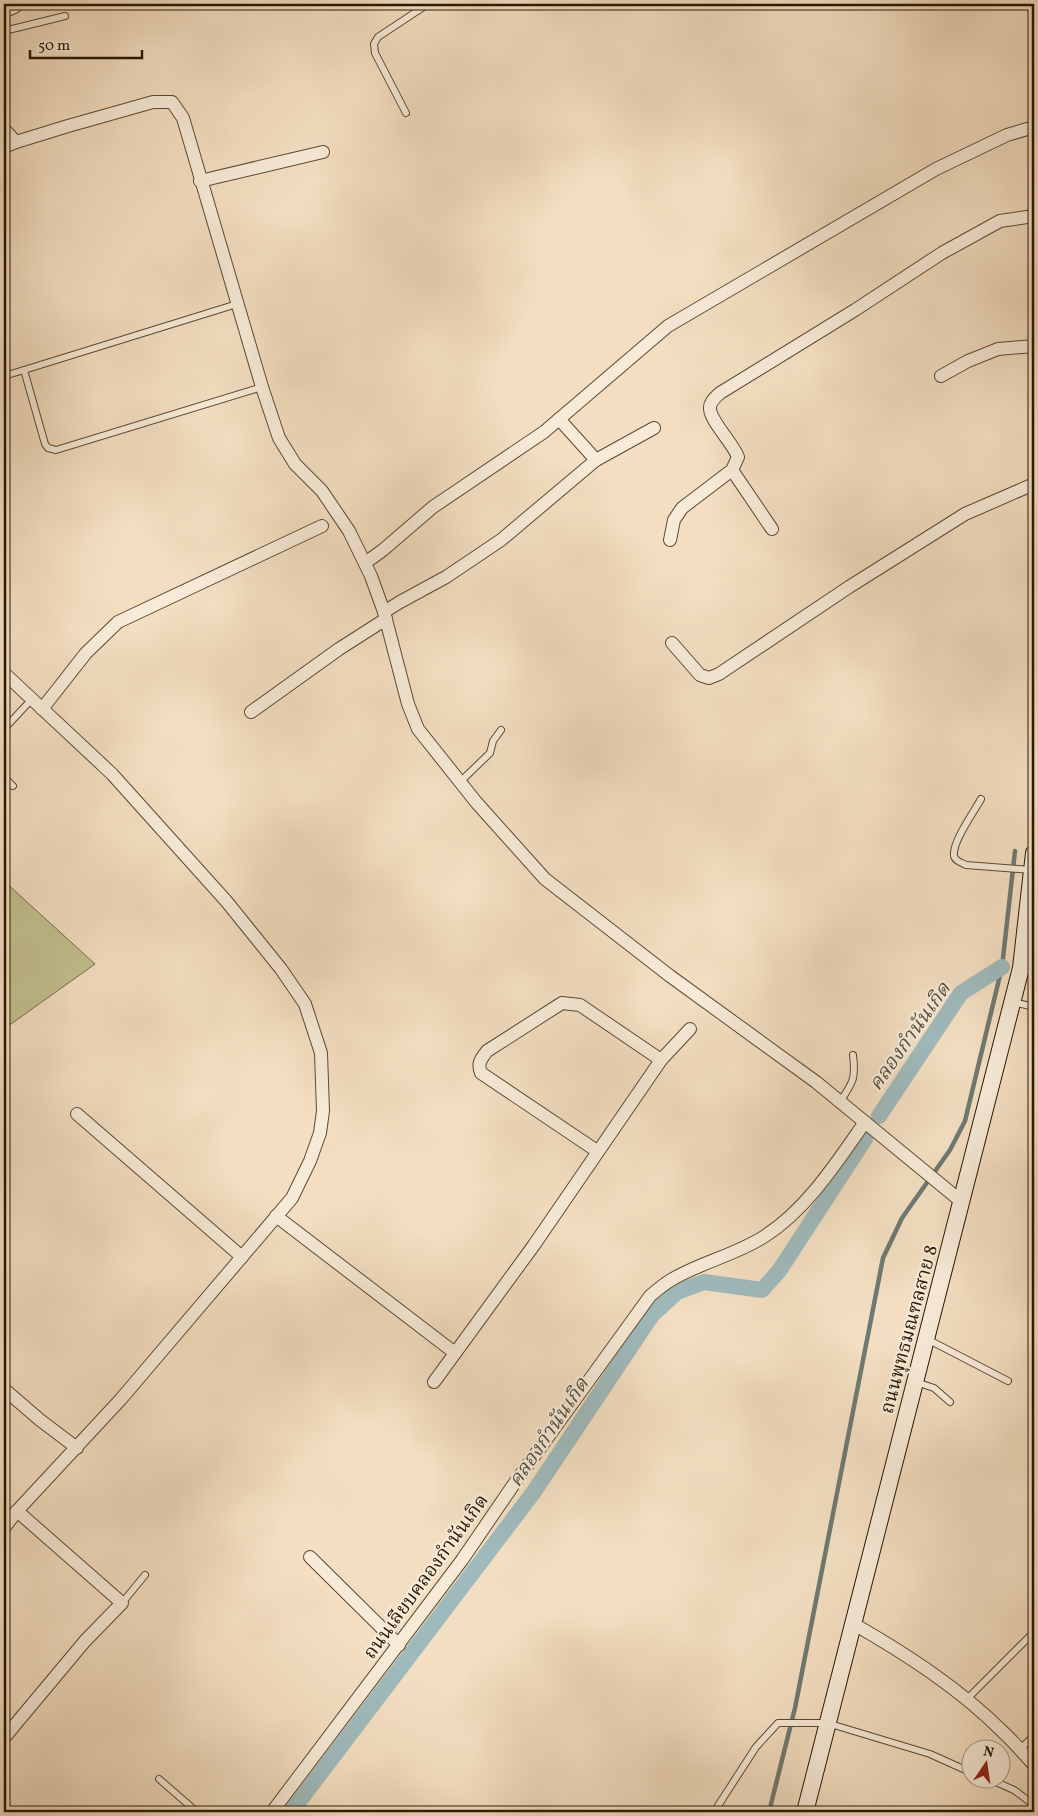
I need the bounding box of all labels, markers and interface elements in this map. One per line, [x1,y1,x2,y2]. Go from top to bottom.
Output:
scale bar [30,28,142,60]
text: 50 m [38,36,70,57]
water label: คลองกำนันเกิด [863,976,959,1097]
street label: ถนนพุทธมณฑลสาย 8 [875,1242,945,1417]
water label: คลองกำนันเกิด [503,1372,597,1493]
street label: ถนนเลียบคลองกำนันเกิด [358,1489,495,1665]
north arrow [960,1738,1010,1788]
text: N [981,1742,996,1763]

